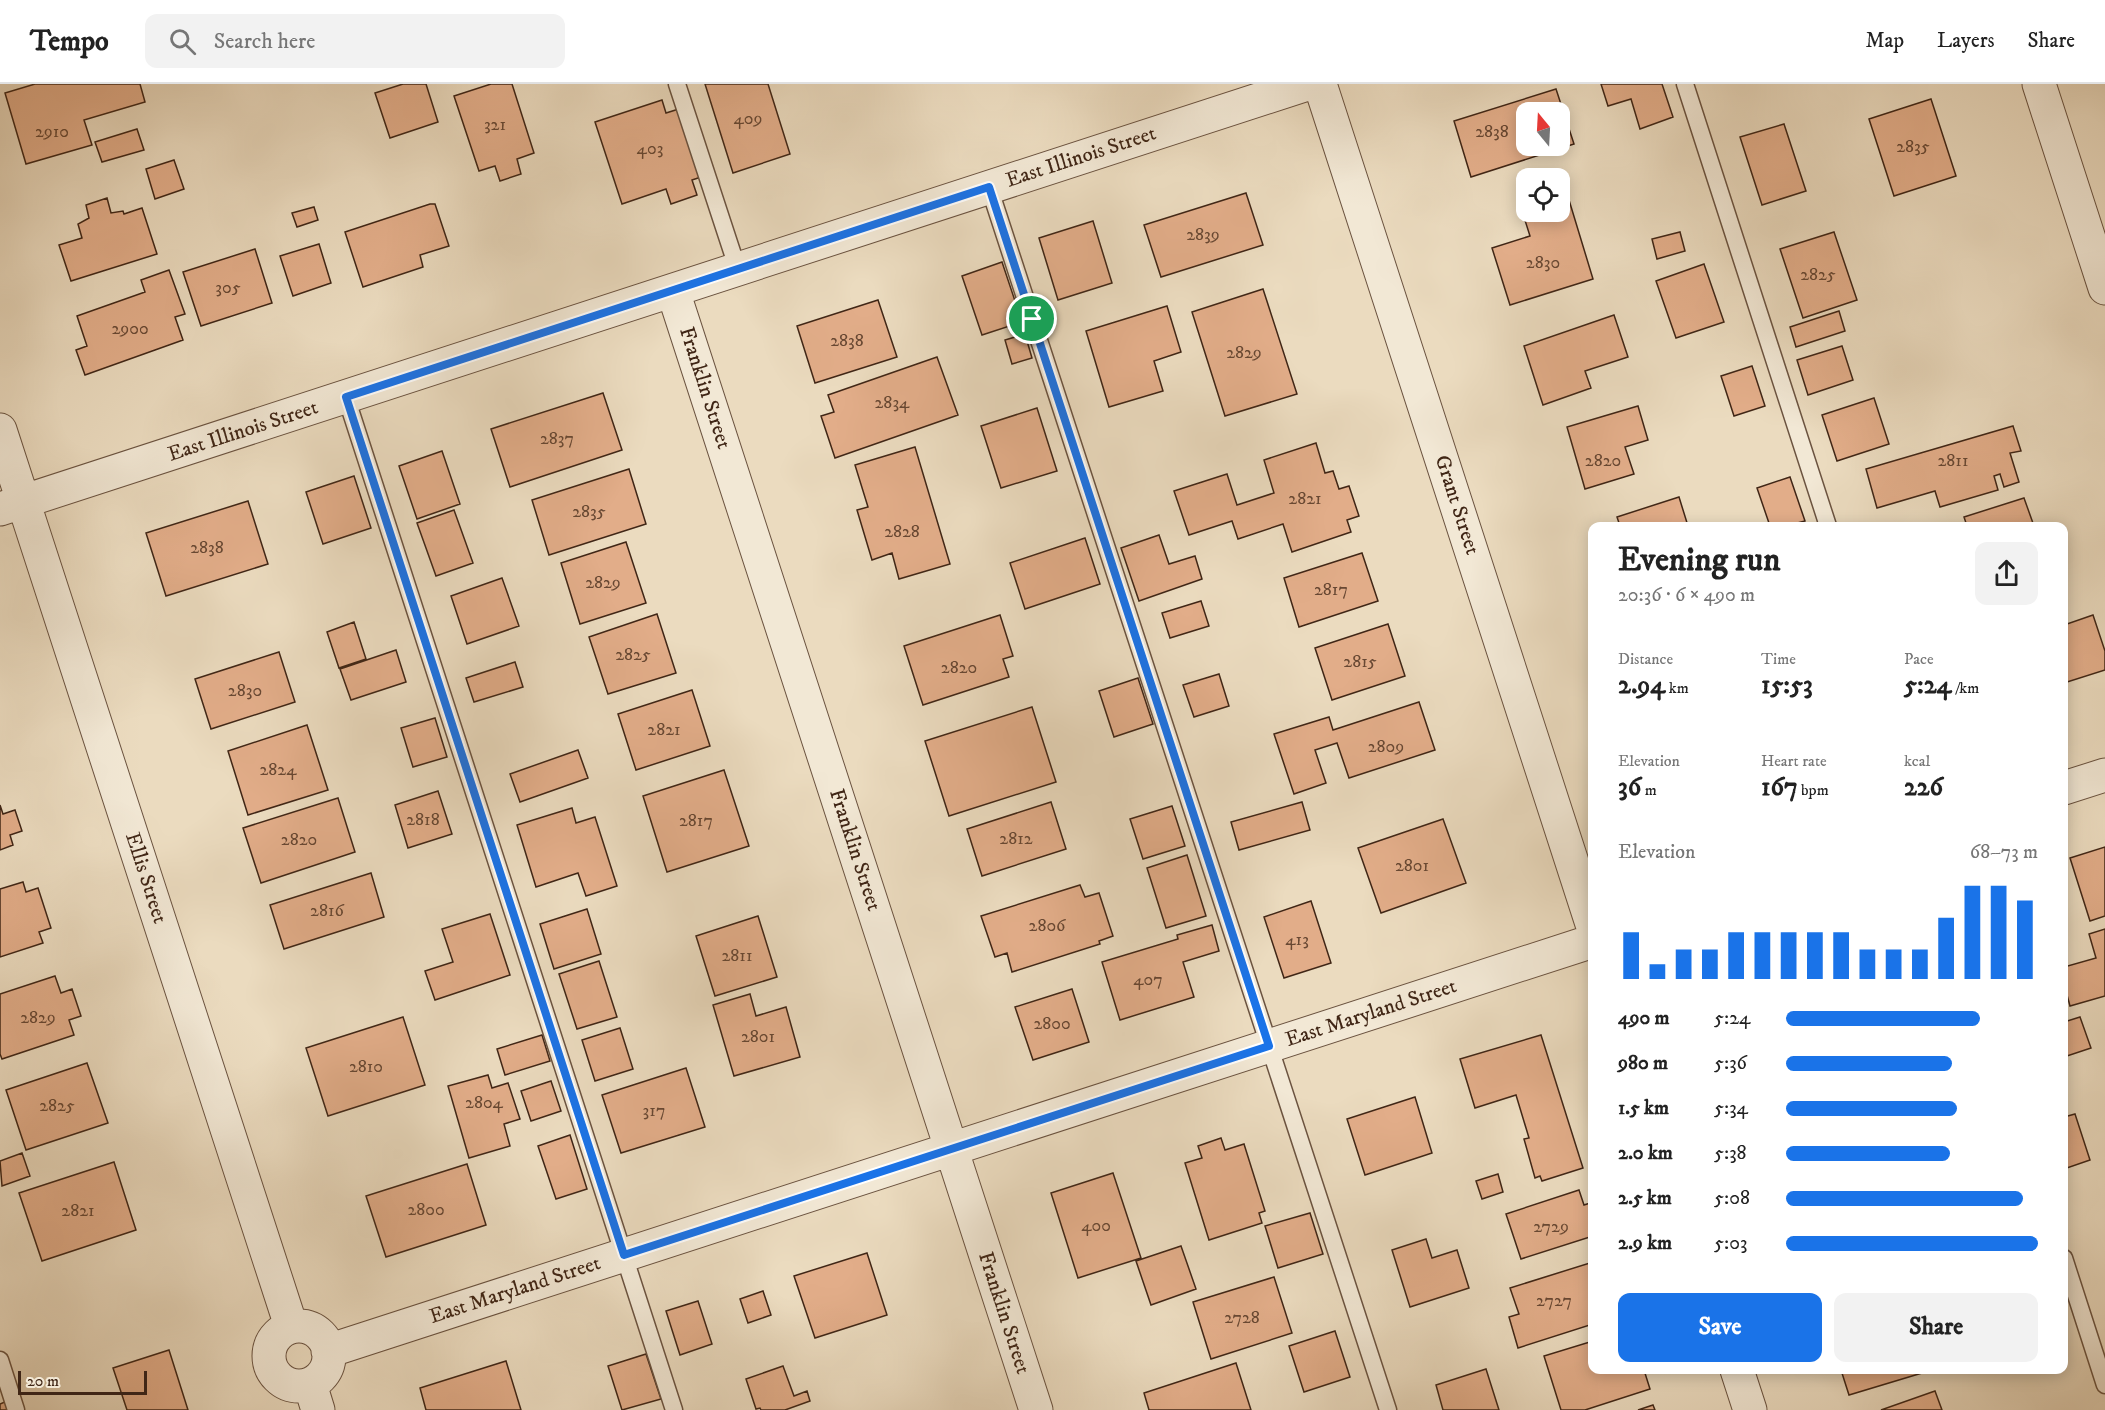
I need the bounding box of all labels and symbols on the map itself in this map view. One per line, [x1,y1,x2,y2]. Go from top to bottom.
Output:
north arrow [1516,102,1570,156]
house number: 409 [733,108,763,130]
house number: 321 [484,114,506,136]
street label: East Illinois Street [1003,120,1160,194]
house number: 2910 [35,121,69,143]
house number: 2838 [1475,121,1509,143]
house number: 2835 [1896,136,1930,158]
house number: 403 [637,138,663,160]
house number: 2839 [1186,224,1220,246]
house number: 2830 [1526,252,1560,274]
house number: 2825 [1800,264,1836,286]
house number: 305 [215,277,241,299]
pin [1006,293,1057,344]
house number: 2900 [111,318,149,340]
street label: Franklin Street [673,324,737,453]
house number: 2838 [830,330,864,352]
house number: 2829 [1226,342,1262,364]
house number: 2834 [875,392,910,414]
street label: East Illinois Street [165,394,322,468]
house number: 2837 [540,428,574,450]
house number: 2820 [1585,450,1621,472]
house number: 2811 [1937,450,1969,472]
street label: Grant Street [1429,452,1485,558]
house number: 2821 [1288,488,1322,510]
house number: 2835 [572,501,606,523]
house number: 2828 [884,521,920,543]
house number: 2838 [190,537,224,559]
house number: 2829 [585,572,621,594]
house number: 2817 [1314,579,1348,601]
house number: 2825 [615,644,651,666]
house number: 2815 [1343,651,1377,673]
house number: 2820 [941,657,977,679]
house number: 2830 [228,680,262,702]
house number: 2821 [647,719,681,741]
house number: 2809 [1368,736,1404,758]
house number: 2824 [259,759,297,781]
street label: Franklin Street [823,786,887,915]
house number: 2818 [406,809,440,831]
house number: 2817 [679,810,713,832]
house number: 2812 [999,828,1033,850]
street label: Ellis Street [119,829,173,927]
house number: 2820 [281,829,317,851]
house number: 2801 [1395,855,1429,877]
house number: 2816 [310,900,345,922]
house number: 2806 [1029,915,1066,937]
house number: 413 [1285,929,1309,951]
house number: 2811 [721,945,753,967]
house number: 407 [1133,969,1163,991]
street label: East Maryland Street [1282,973,1460,1053]
house number: 2829 [20,1007,56,1029]
house number: 2800 [1033,1013,1071,1035]
house number: 2801 [741,1026,775,1048]
house number: 2810 [349,1056,383,1078]
house number: 2804 [465,1092,504,1114]
house number: 2825 [39,1095,75,1117]
house number: 317 [643,1100,665,1122]
house number: 2800 [407,1199,445,1221]
house number: 2821 [61,1200,95,1222]
house number: 400 [1081,1215,1111,1237]
house number: 2729 [1533,1216,1569,1238]
street label: Franklin Street [972,1249,1036,1378]
street label: East Maryland Street [426,1250,604,1330]
house number: 2727 [1536,1290,1572,1312]
house number: 2728 [1224,1307,1260,1329]
scale bar [18,1368,147,1396]

